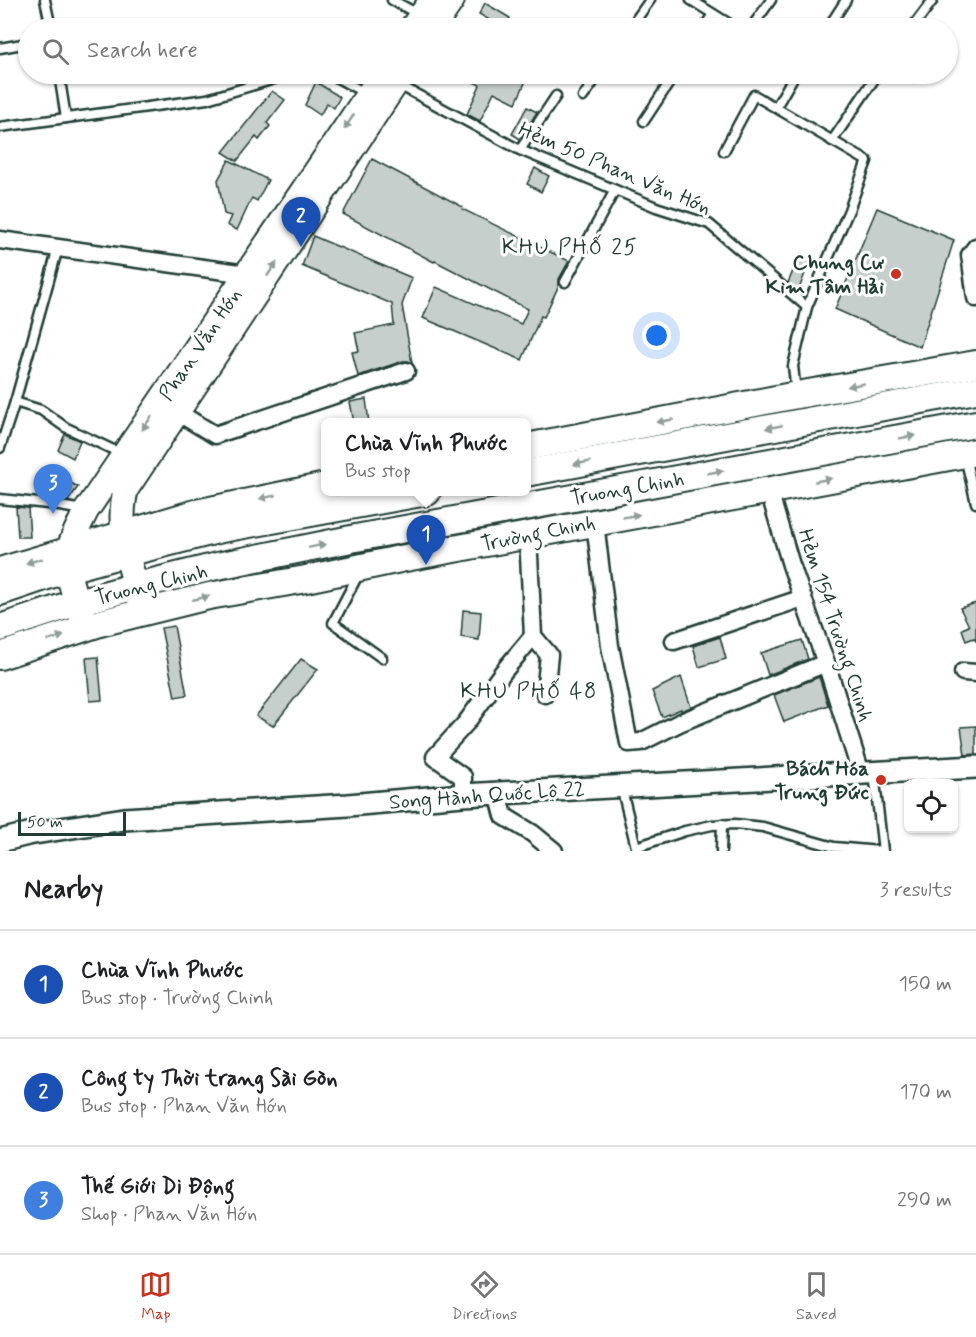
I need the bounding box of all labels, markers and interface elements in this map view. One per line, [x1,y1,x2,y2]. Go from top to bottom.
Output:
search box [18,18,958,84]
icon: search [39,35,72,68]
text: Search here [87,37,198,65]
one-way arrow [344,114,355,130]
street label: Hẻm 50 Phan Văn Hớn [514,116,715,222]
pin: 2 [282,198,320,247]
district label: KHU PHỐ 25 [502,234,638,262]
place label: Chung Cư Kim Tâm Hải [765,249,884,301]
one-way arrow [266,261,278,277]
marker: Chung Cư Kim Tâm Hải [889,267,903,281]
street label: Phan Văn Hớn [153,283,249,406]
your location [642,321,671,350]
one-way arrow [847,381,866,390]
one-way arrow [142,415,153,431]
one-way arrow [655,417,674,426]
popup [321,418,531,496]
one-way arrow [764,423,783,432]
text: Chùa Vĩnh Phước [345,430,507,458]
one-way arrow [897,432,916,441]
text: Bus stop [345,458,411,485]
one-way arrow [572,459,591,468]
pin: 3 [34,464,72,514]
street label: Truong Chinh [568,465,686,513]
one-way arrow [706,467,725,476]
one-way arrow [814,475,833,484]
one-way arrow [259,493,277,503]
street label: Trường Chinh [478,509,598,561]
one-way arrow [622,511,641,520]
pin: 1 [406,516,446,565]
street label: Hẻm 154 Trường Chinh [789,525,879,726]
one-way arrow [307,541,326,550]
one-way arrow [25,557,43,566]
street label: Truong Chinh [92,557,211,613]
one-way arrow [192,593,211,602]
one-way arrow [47,633,65,642]
district label: KHU PHỐ 48 [460,678,598,706]
place label: Bách Hóa Trung Đức [774,755,869,807]
marker: Bách Hóa Trung Đức [874,773,888,787]
street label: Song Hành Quốc Lộ 22 [388,775,586,818]
map controls [904,779,958,833]
button: locate [904,779,958,833]
scale bar [18,809,126,836]
text: 50 m [27,812,63,833]
text: Nearby [24,873,103,907]
text: 3 results [880,877,952,904]
text: Chùa Vĩnh Phước [81,957,243,985]
text: 1 [39,971,48,998]
text: 150 m [899,971,952,998]
text: Bus stop · Trường Chinh [81,985,273,1012]
text: Công ty Thời trang Sài Gòn [81,1065,338,1093]
text: 2 [39,1079,48,1106]
text: 170 m [900,1079,952,1106]
text: Bus stop · Phan Văn Hớn [81,1093,287,1120]
text: Thế Giới Di Động [81,1173,234,1201]
text: 3 [39,1187,48,1214]
text: 290 m [897,1187,952,1214]
text: Shop · Phan Văn Hớn [81,1201,257,1228]
tab: Map [139,1268,172,1325]
tab: Directions [451,1268,517,1325]
tab: Saved [796,1268,837,1325]

